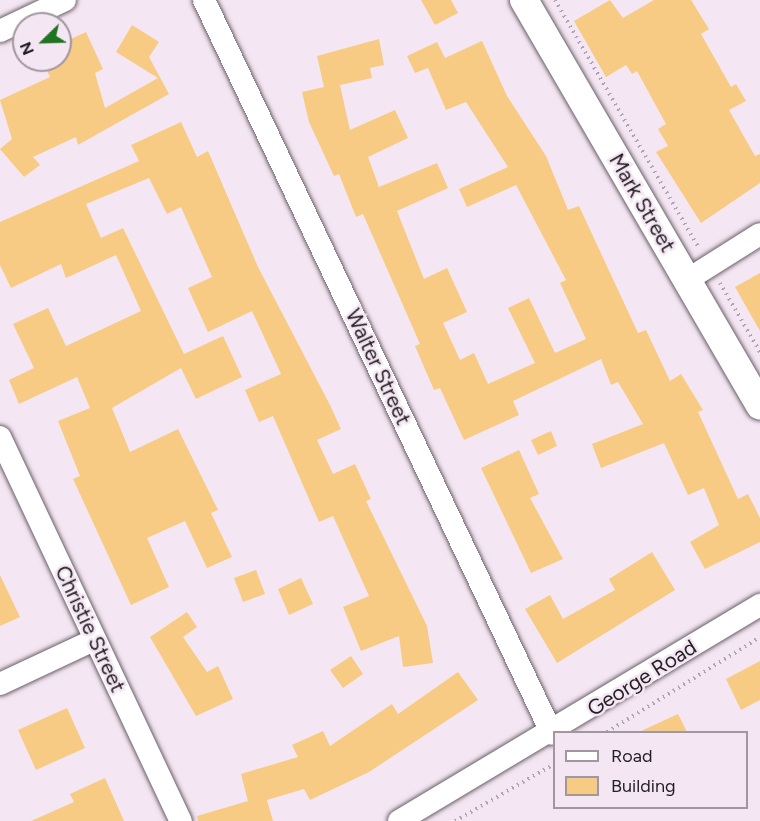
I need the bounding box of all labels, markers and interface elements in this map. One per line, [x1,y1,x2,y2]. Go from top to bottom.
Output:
north arrow [12,12,72,72]
text: N [16,39,38,58]
street label: Mark Street [604,149,680,257]
street label: Walter Street [340,305,416,429]
street label: Christie Street [50,562,130,696]
street label: George Road [583,634,701,722]
legend [553,731,748,809]
text: Road [611,745,652,767]
text: Building [611,775,676,797]

